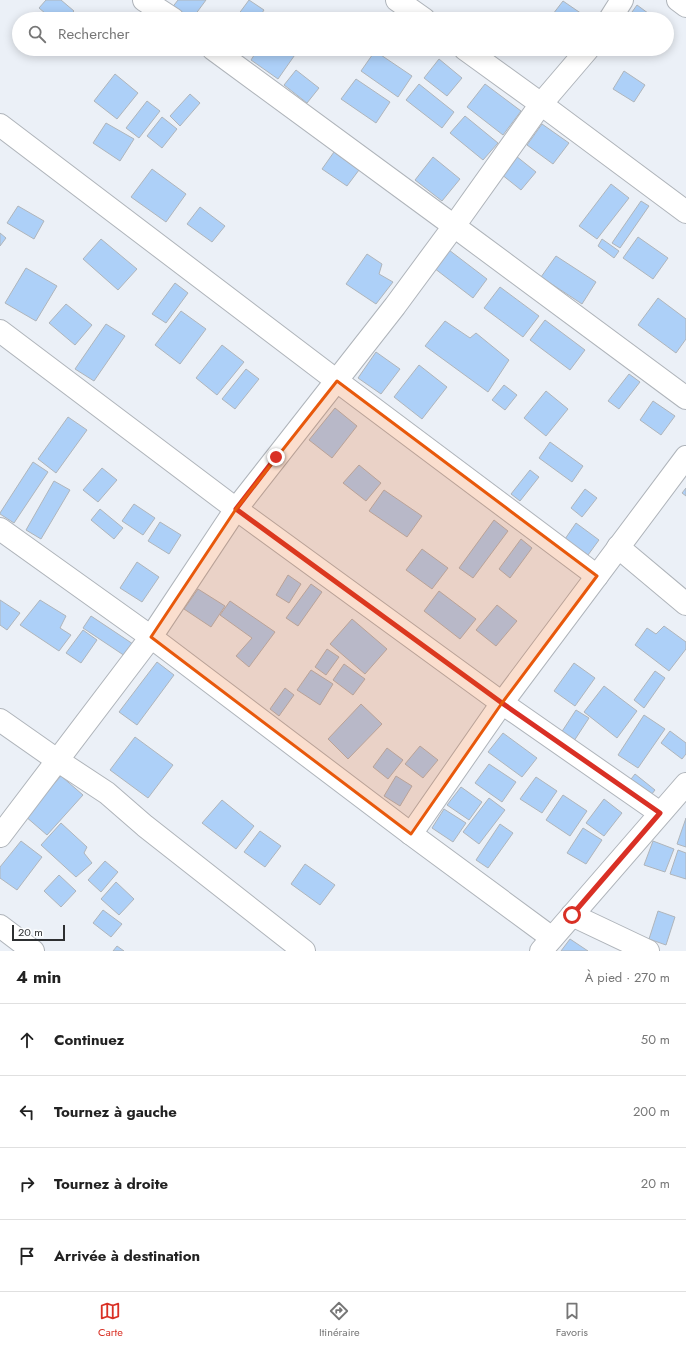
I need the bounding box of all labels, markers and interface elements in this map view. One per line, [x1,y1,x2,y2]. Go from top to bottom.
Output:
search box [12,12,674,56]
icon: search [26,23,48,45]
text: Rechercher [58,23,130,45]
route end [267,448,285,466]
route start [563,906,581,924]
scale bar [12,923,65,942]
text: 20 m [18,924,43,940]
text: 4 min [16,965,61,989]
text: À pied · 270 m [585,968,670,987]
icon: ahead [16,1029,38,1051]
text: Continuez [54,1029,124,1051]
text: 50 m [641,1030,670,1049]
icon: left [16,1101,38,1123]
text: Tournez à gauche [54,1101,177,1123]
text: 200 m [633,1102,670,1121]
icon: right [16,1173,38,1195]
text: Tournez à droite [54,1173,168,1195]
text: 20 m [641,1174,670,1193]
icon: arrive [16,1245,38,1267]
text: Arrivée à destination [54,1245,200,1267]
tab: Carte [98,1300,123,1340]
tab: Itinéraire [319,1300,360,1340]
tab: Favoris [556,1300,588,1340]

